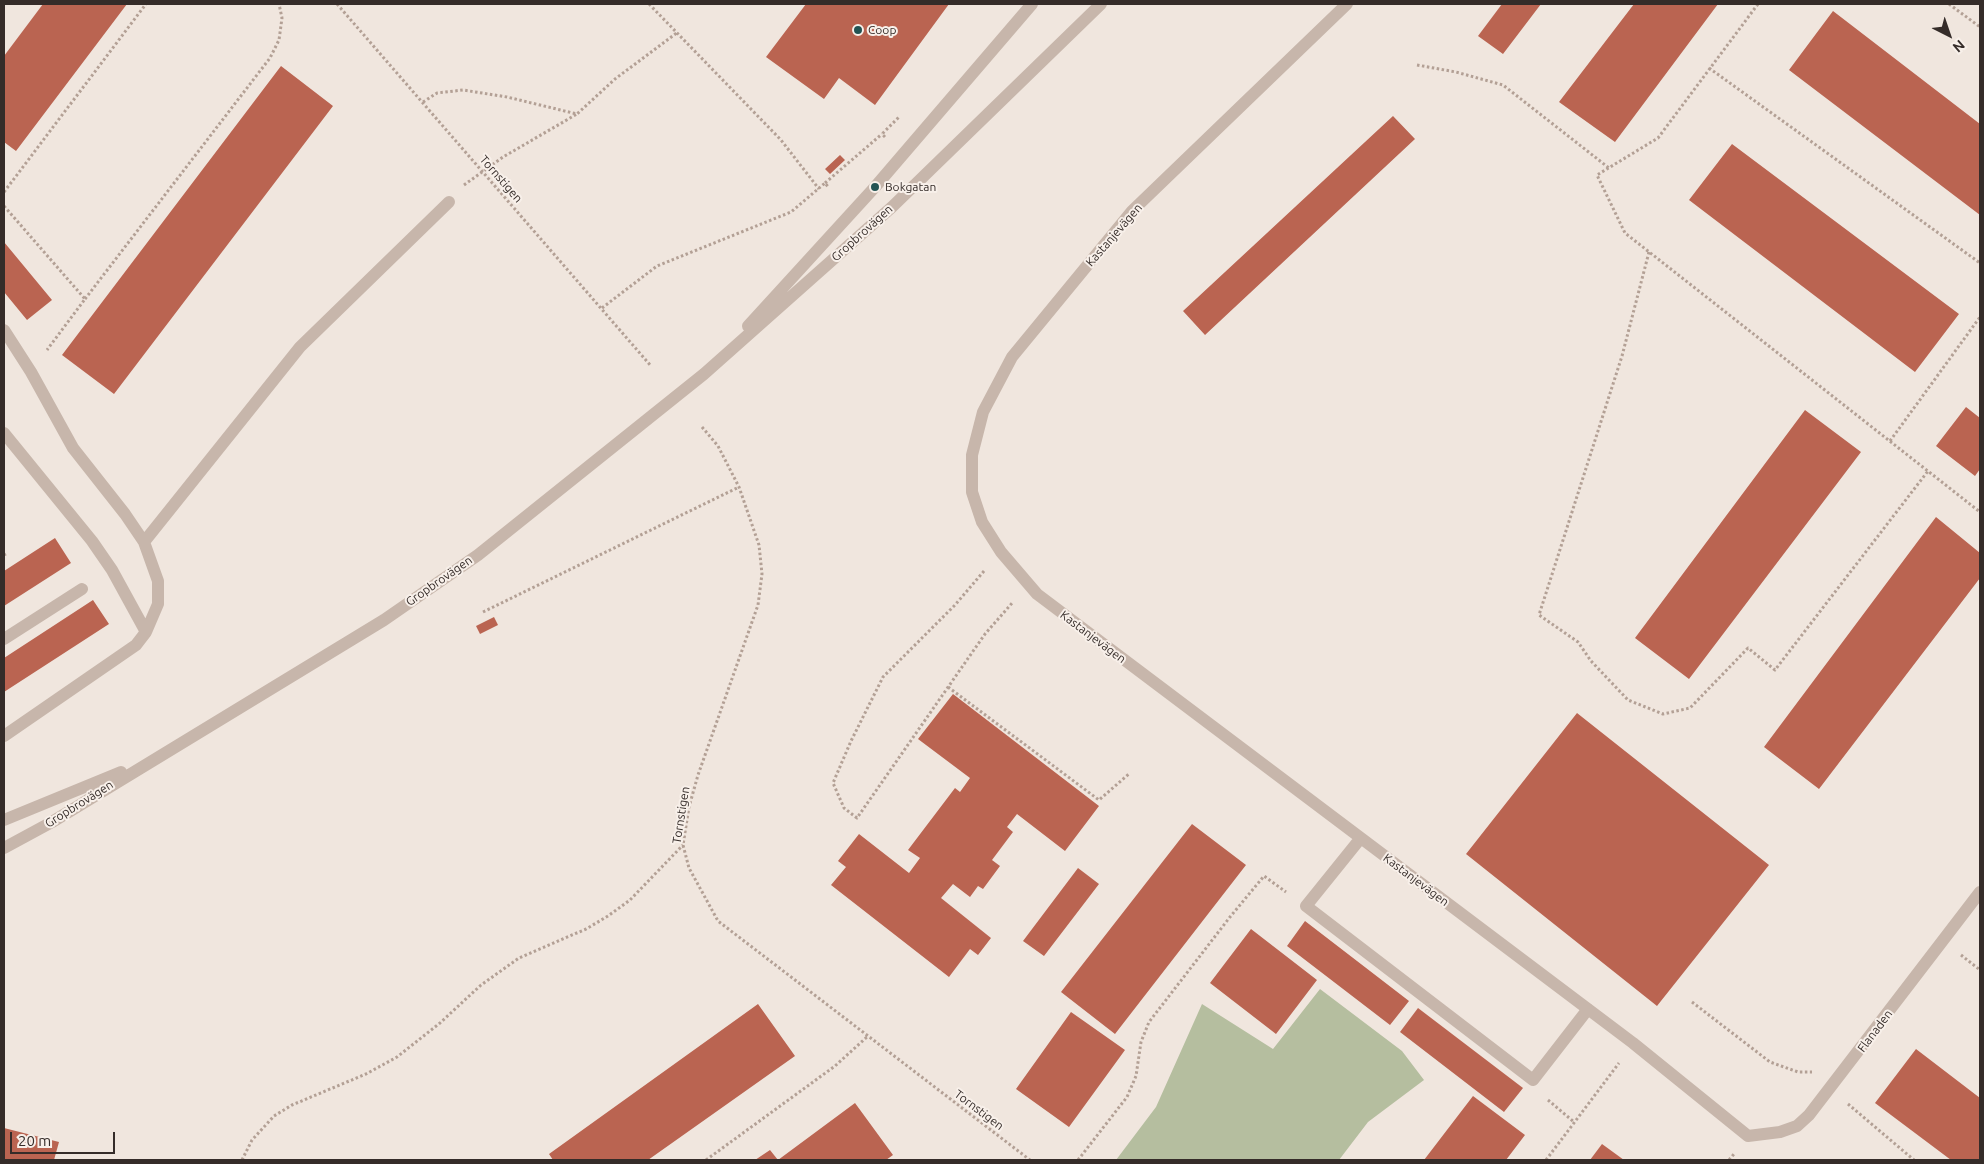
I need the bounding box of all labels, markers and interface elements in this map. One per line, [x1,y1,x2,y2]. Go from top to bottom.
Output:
north arrow [1924,10,1974,60]
place label: Coop [868,23,896,37]
marker: Coop [852,24,864,36]
text: N [1950,37,1968,56]
street label: Tornstigen [477,152,525,206]
place label: Bokgatan [885,180,936,194]
marker: Bokgatan [869,181,881,193]
street label: Kastanjevägen [1083,201,1145,269]
street label: Gropbrovägen [828,202,896,264]
street label: Gropbrovägen [403,553,475,609]
street label: Kastanjevägen [1057,608,1129,666]
street label: Gropbrovägen [42,777,116,831]
street label: Tornstigen [669,785,693,845]
street label: Kastanjevägen [1380,851,1452,909]
street label: Flanaden [1854,1007,1896,1055]
street label: Tornstigen [952,1087,1006,1133]
scale bar [12,1122,118,1154]
text: 20 m [18,1132,51,1149]

